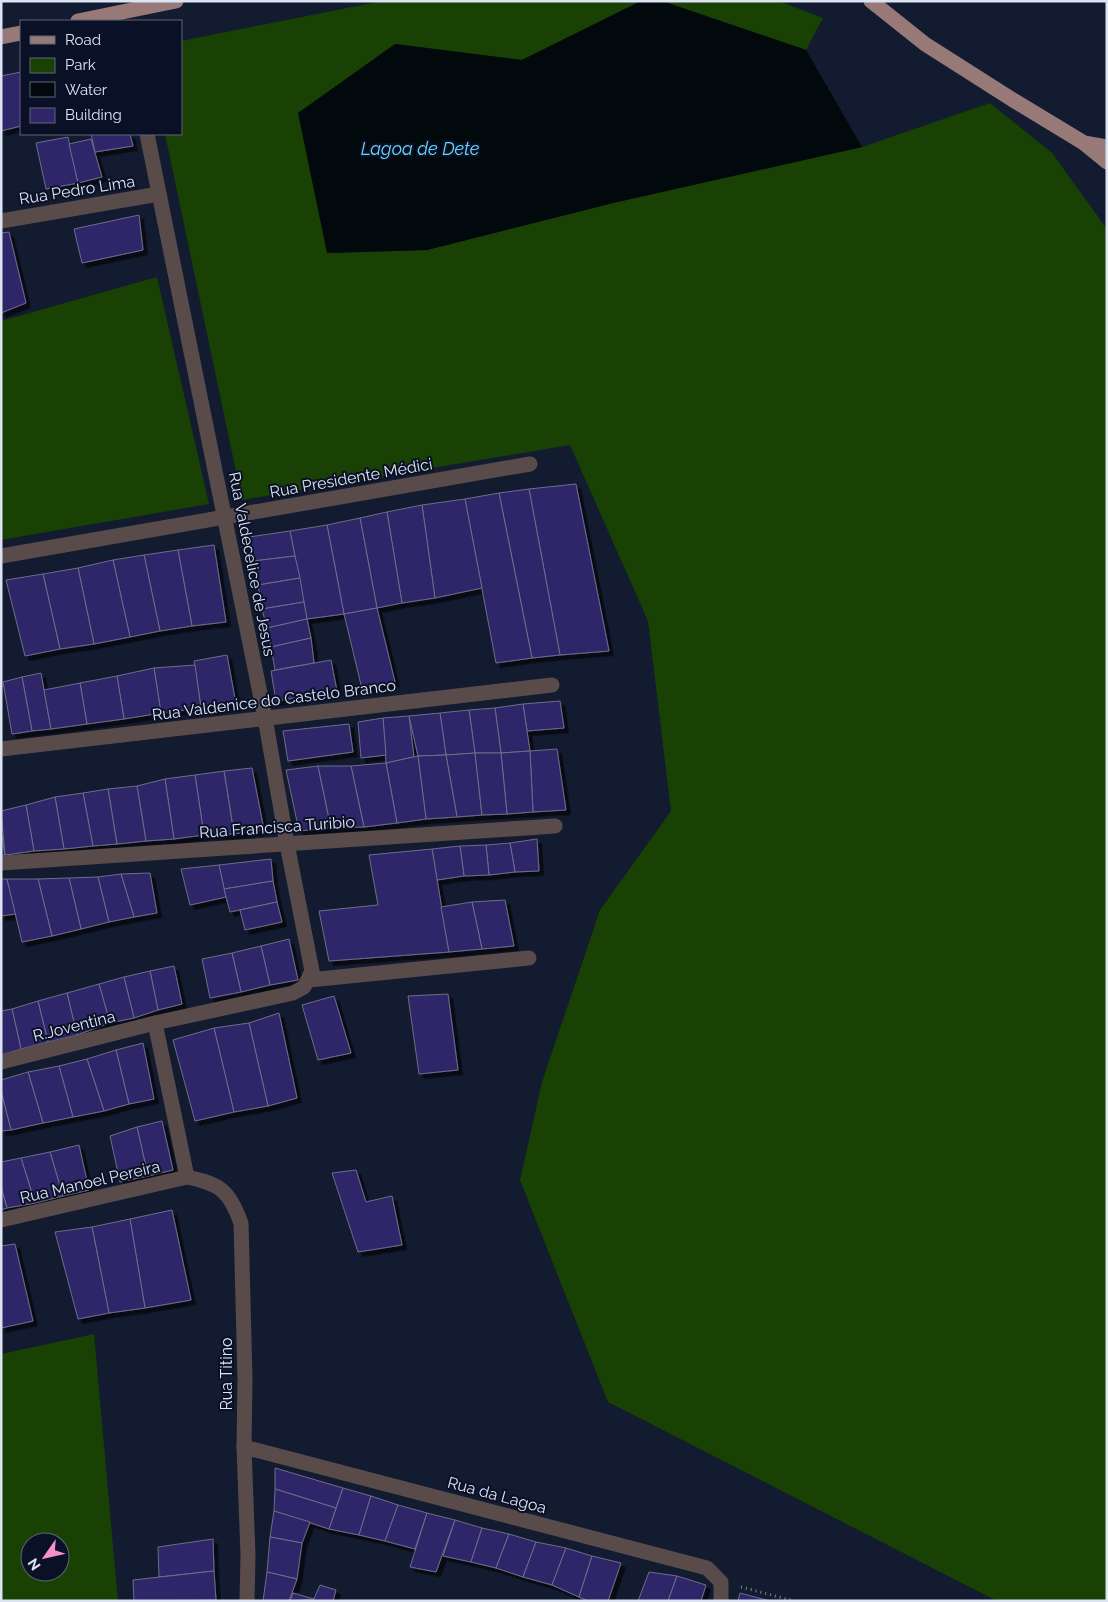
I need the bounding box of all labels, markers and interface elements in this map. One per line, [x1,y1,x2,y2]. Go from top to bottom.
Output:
legend [20,20,182,135]
text: Road [65,31,101,49]
text: Park [65,56,96,74]
text: Water [65,81,108,99]
text: Building [65,106,122,124]
water label: Lagoa de Dete [361,138,480,159]
street label: Rua Pedro Lima [18,171,136,209]
street label: Rua Presidente Médici [268,454,434,502]
street label: Rua Valdecelice de Jesus [225,470,279,658]
street label: Rua Valdenice do Castelo Branco [151,676,397,724]
street label: Rua Francisca Turibio [198,812,356,842]
street label: R.Joventina [31,1007,117,1045]
street label: Rua Manoel Pereira [18,1157,162,1207]
street label: Rua Titino [217,1337,236,1411]
street label: Rua da Lagoa [445,1473,549,1517]
north arrow [20,1532,70,1582]
text: N [25,1555,44,1573]

